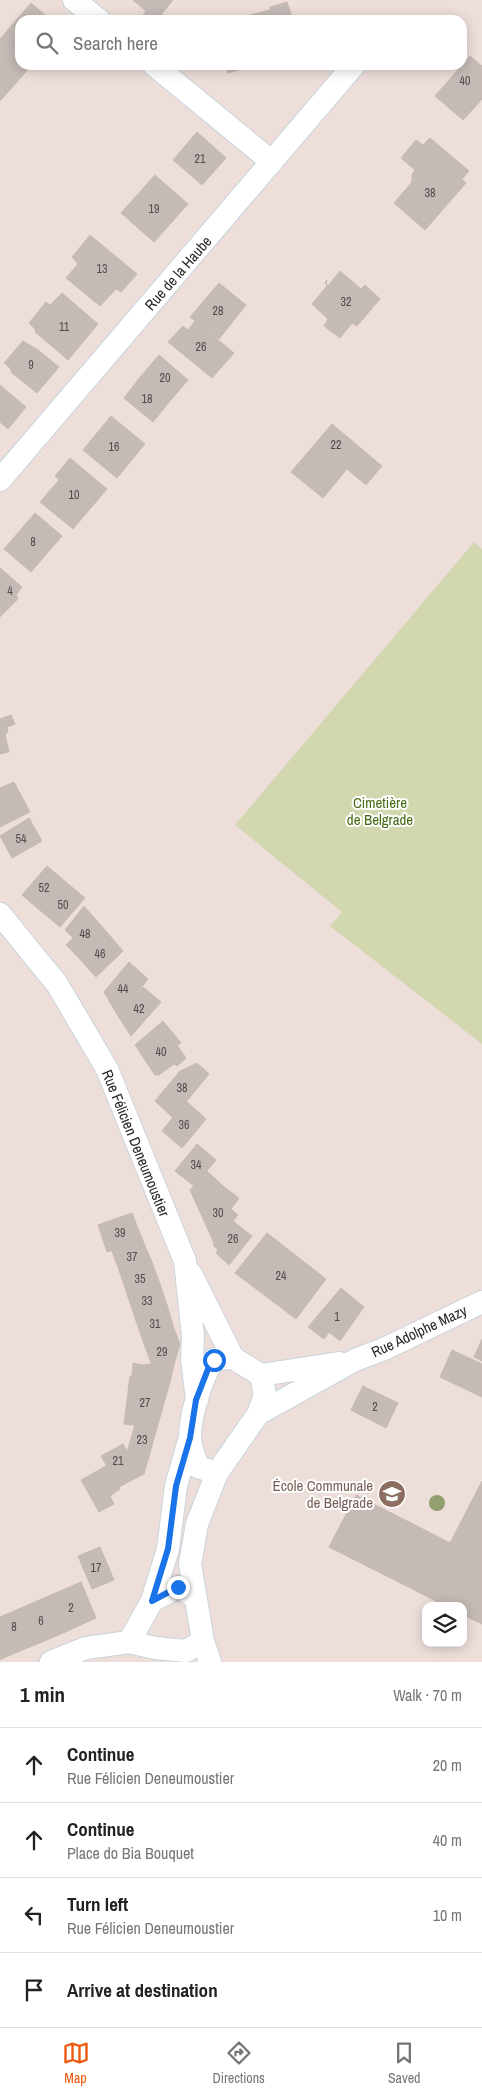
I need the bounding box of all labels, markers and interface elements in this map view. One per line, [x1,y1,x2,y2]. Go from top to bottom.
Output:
search box [15,15,467,70]
icon: search [33,29,61,57]
text: Search here [73,30,158,56]
house number: 40 [460,73,470,89]
house number: 21 [195,151,206,167]
house number: 38 [425,185,435,201]
house number: 19 [149,201,159,217]
street label: Rue de la Haube [140,231,216,315]
house number: 13 [97,261,107,277]
house number: 32 [341,294,351,310]
house number: 28 [213,303,223,319]
house number: 11 [59,319,70,335]
house number: 26 [196,339,206,355]
house number: 9 [28,357,34,373]
house number: 20 [160,370,170,386]
house number: 18 [142,391,152,407]
house number: 22 [331,437,341,453]
house number: 16 [109,439,119,455]
house number: 10 [69,487,79,503]
house number: 8 [30,534,36,550]
house number: 4 [7,583,13,599]
park label: Cimetière de Belgrade [347,792,413,830]
house number: 54 [16,831,27,847]
house number: 52 [39,880,49,896]
house number: 50 [58,897,68,913]
house number: 48 [80,926,90,942]
house number: 46 [95,946,105,962]
house number: 44 [118,981,129,997]
house number: 42 [134,1001,144,1017]
house number: 40 [156,1044,166,1060]
street label: Rue Félicien Deneumoustier [97,1066,175,1220]
house number: 38 [177,1080,187,1096]
house number: 36 [179,1117,189,1133]
house number: 34 [191,1157,202,1173]
house number: 30 [213,1205,223,1221]
house number: 39 [115,1225,125,1241]
house number: 26 [228,1231,238,1247]
house number: 37 [127,1249,138,1265]
house number: 24 [276,1268,287,1284]
house number: 35 [135,1271,146,1287]
house number: 33 [142,1293,152,1309]
street label: Rue Adolphe Mazy [368,1299,471,1362]
house number: 1 [334,1309,340,1325]
house number: 31 [150,1316,161,1332]
house number: 29 [157,1344,167,1360]
route start [203,1349,226,1372]
house number: 27 [140,1395,151,1411]
house number: 2 [372,1399,378,1415]
house number: 23 [137,1432,147,1448]
house number: 21 [113,1453,124,1469]
place label: École Communale de Belgrade [273,1475,373,1513]
school or university icon: École Communale de Belgrade [377,1479,407,1509]
house number: 17 [91,1560,102,1576]
route end [167,1576,190,1599]
house number: 2 [68,1600,74,1616]
map controls [422,1602,467,1647]
button: layers [422,1602,467,1647]
house number: 6 [38,1613,44,1629]
house number: 8 [11,1619,17,1635]
text: 1 min [20,1680,65,1709]
text: Walk · 70 m [393,1684,462,1706]
text: Continue [67,1741,135,1767]
icon: ahead [20,1751,48,1779]
text: 20 m [433,1754,462,1776]
text: Rue Félicien Deneumoustier [67,1767,234,1789]
text: Continue [67,1816,135,1842]
icon: ahead [20,1826,48,1854]
text: 40 m [433,1829,462,1851]
text: Place do Bia Bouquet [67,1842,194,1864]
text: Turn left [67,1891,128,1917]
icon: left [20,1901,48,1929]
text: 10 m [433,1904,462,1926]
text: Rue Félicien Deneumoustier [67,1917,234,1939]
icon: arrive [20,1976,48,2004]
text: Arrive at destination [67,1977,218,2003]
tab: Map [62,2039,90,2087]
tab: Directions [213,2039,265,2087]
tab: Saved [388,2039,420,2087]

